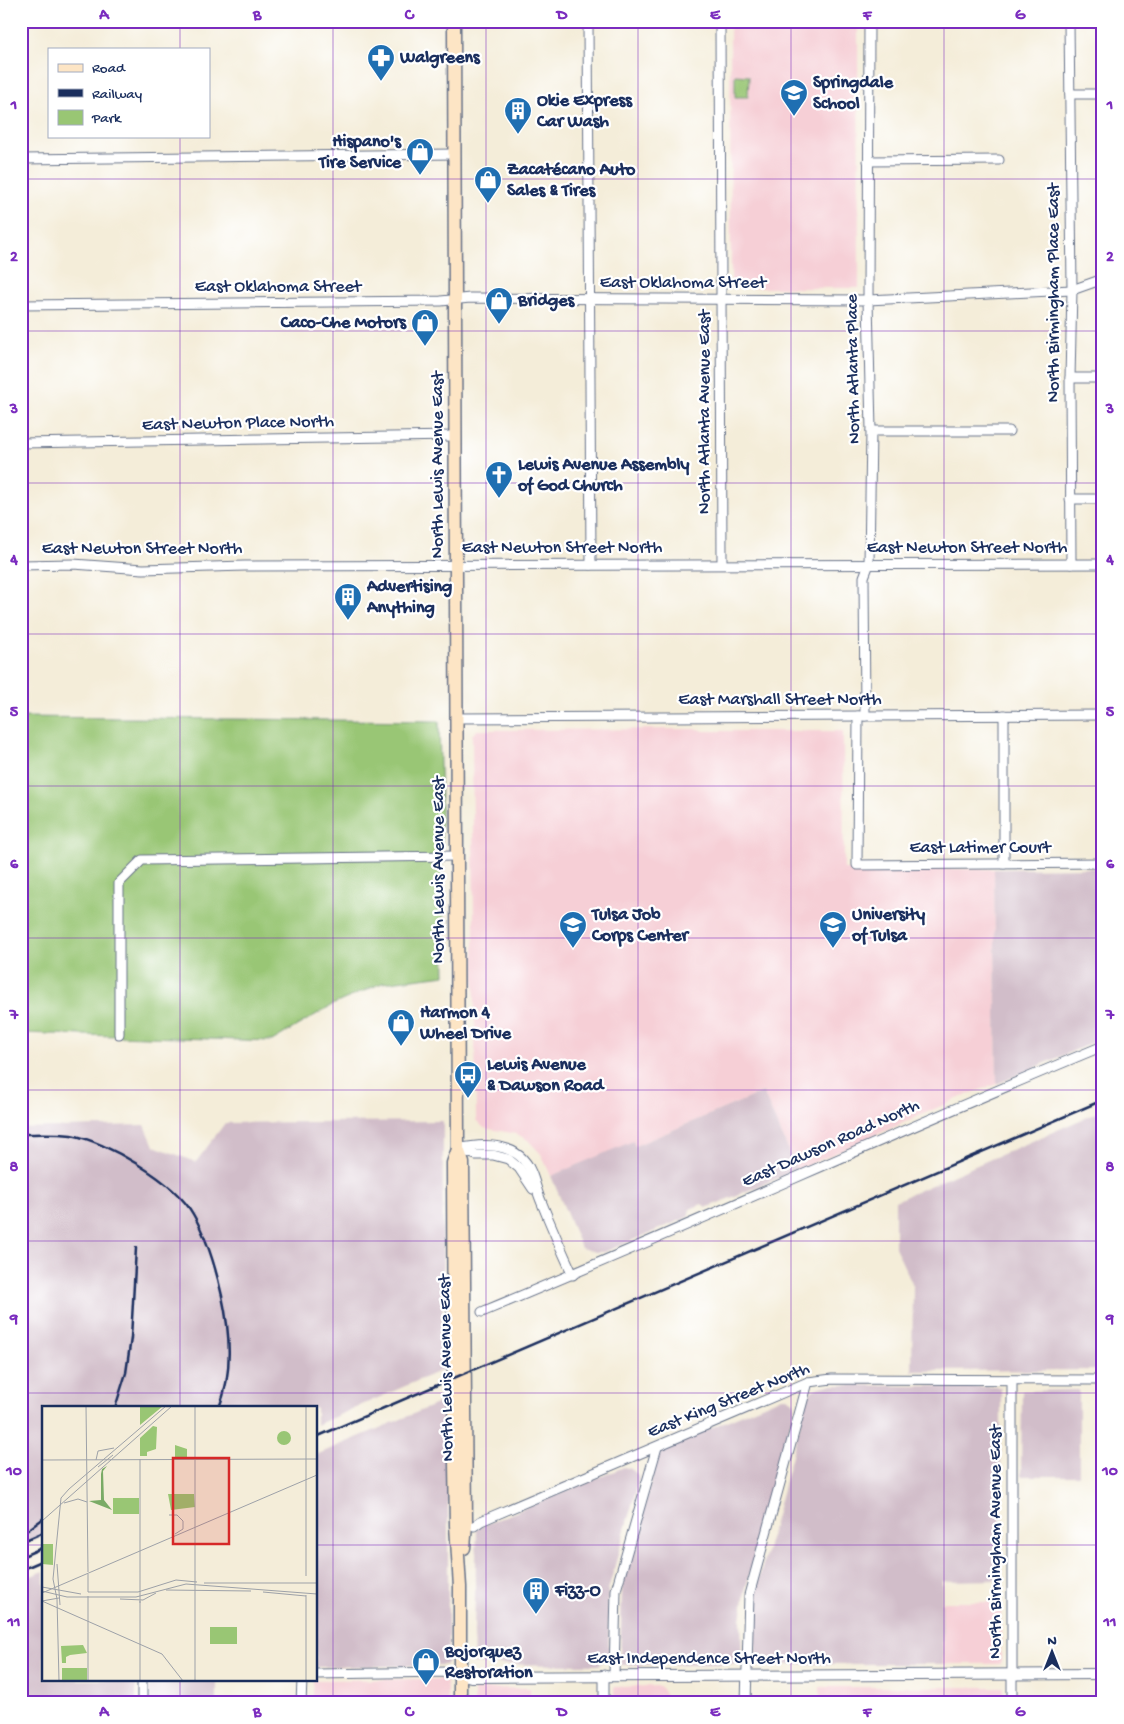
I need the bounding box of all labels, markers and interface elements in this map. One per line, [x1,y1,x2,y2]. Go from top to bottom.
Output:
text: A [98,7,110,26]
text: B [252,7,262,26]
text: C [404,7,415,26]
text: D [555,7,568,26]
text: E [710,7,721,26]
text: F [862,7,873,26]
text: G [1015,7,1026,26]
pharmacy icon: Walgreens [366,43,396,82]
legend [48,48,210,138]
place label: Walgreens [399,48,481,69]
text: Road [92,60,126,78]
place label: Springdale School [813,73,894,115]
school or university icon: Springdale School [779,78,809,117]
text: Railway [92,86,143,104]
place label: Okie Express Car Wash [536,91,633,133]
building icon: Okie Express Car Wash [503,96,533,135]
text: 1 [10,97,17,116]
text: 1 [1106,97,1113,116]
text: Park [91,110,122,128]
place label: Hispano's Tire Service [317,132,402,174]
shop icon: Hispano's Tire Service [405,137,435,176]
place label: Zacatécano Auto Sales & Tires [507,160,636,202]
shop icon: Zacatécano Auto Sales & Tires [473,165,503,204]
street label: North Birmingham Place East [1044,182,1065,403]
text: 2 [10,249,18,268]
text: 2 [1106,249,1114,268]
street label: East Oklahoma Street [600,273,768,294]
street label: East Oklahoma Street [195,277,363,298]
shop icon: Bridges [484,286,514,325]
place label: Bridges [517,291,576,312]
street label: North Atlanta Place [842,293,866,444]
shop icon: Caco-Che Motors [410,308,440,347]
street label: North Atlanta Avenue East [695,308,716,514]
place label: Caco-Che Motors [280,313,407,334]
street label: North Lewis Avenue East [428,370,449,558]
text: 3 [9,401,18,420]
text: 3 [1105,401,1114,420]
street label: East Newton Place North [142,412,334,436]
place label: Lewis Avenue Assembly of God Church [517,455,689,497]
church icon: Lewis Avenue Assembly of God Church [484,460,514,499]
street label: East Newton Street North [462,538,663,559]
street label: East Newton Street North [867,538,1068,559]
street label: East Newton Street North [42,539,243,560]
text: 4 [9,552,18,571]
text: 4 [1105,552,1114,571]
place label: Advertising Anything [366,577,452,619]
building icon: Advertising Anything [333,582,363,621]
street label: East Marshall Street North [678,690,882,711]
text: 5 [10,704,19,723]
text: 5 [1106,704,1115,723]
street label: North Lewis Avenue East [429,775,450,963]
street label: East Latimer Court [909,838,1052,859]
text: 6 [10,856,19,875]
text: 6 [1106,856,1115,875]
place label: Tulsa Job Corps Center [590,905,690,947]
place label: University of Tulsa [851,905,925,947]
school or university icon: Tulsa Job Corps Center [558,910,588,949]
school or university icon: University of Tulsa [818,910,848,949]
place label: Harmon 4 Wheel Drive [419,1003,512,1045]
text: 7 [9,1007,19,1026]
text: 7 [1105,1007,1115,1026]
shop icon: Harmon 4 Wheel Drive [386,1008,416,1047]
place label: Lewis Avenue & Dawson Road [487,1055,606,1097]
bus stop icon: Lewis Avenue & Dawson Road [453,1060,483,1099]
street label: East Dawson Road North [739,1095,923,1193]
text: 8 [10,1159,19,1178]
text: 8 [1106,1159,1115,1178]
street label: North Lewis Avenue East [435,1273,459,1462]
text: 9 [9,1311,18,1330]
text: 9 [1105,1311,1114,1330]
street label: East King Street North [645,1359,813,1443]
inset map [42,1406,318,1682]
street label: North Birmingham Avenue East [986,1423,1007,1659]
text: 10 [5,1463,22,1482]
text: 10 [1101,1463,1118,1482]
building icon: Fizz-O [521,1576,551,1615]
place label: Fizz-O [554,1581,601,1602]
text: 11 [7,1614,20,1633]
text: 11 [1103,1614,1116,1633]
north arrow [1026,1626,1076,1676]
text: N [1047,1633,1057,1650]
place label: Bojorquez Restoration [444,1642,533,1684]
shop icon: Bojorquez Restoration [411,1647,441,1686]
street label: East Independence Street North [587,1649,831,1670]
text: A [98,1704,110,1723]
text: B [252,1704,262,1723]
text: C [404,1704,415,1723]
text: D [555,1704,568,1723]
text: E [710,1704,721,1723]
text: F [862,1704,873,1723]
text: G [1015,1704,1026,1723]

